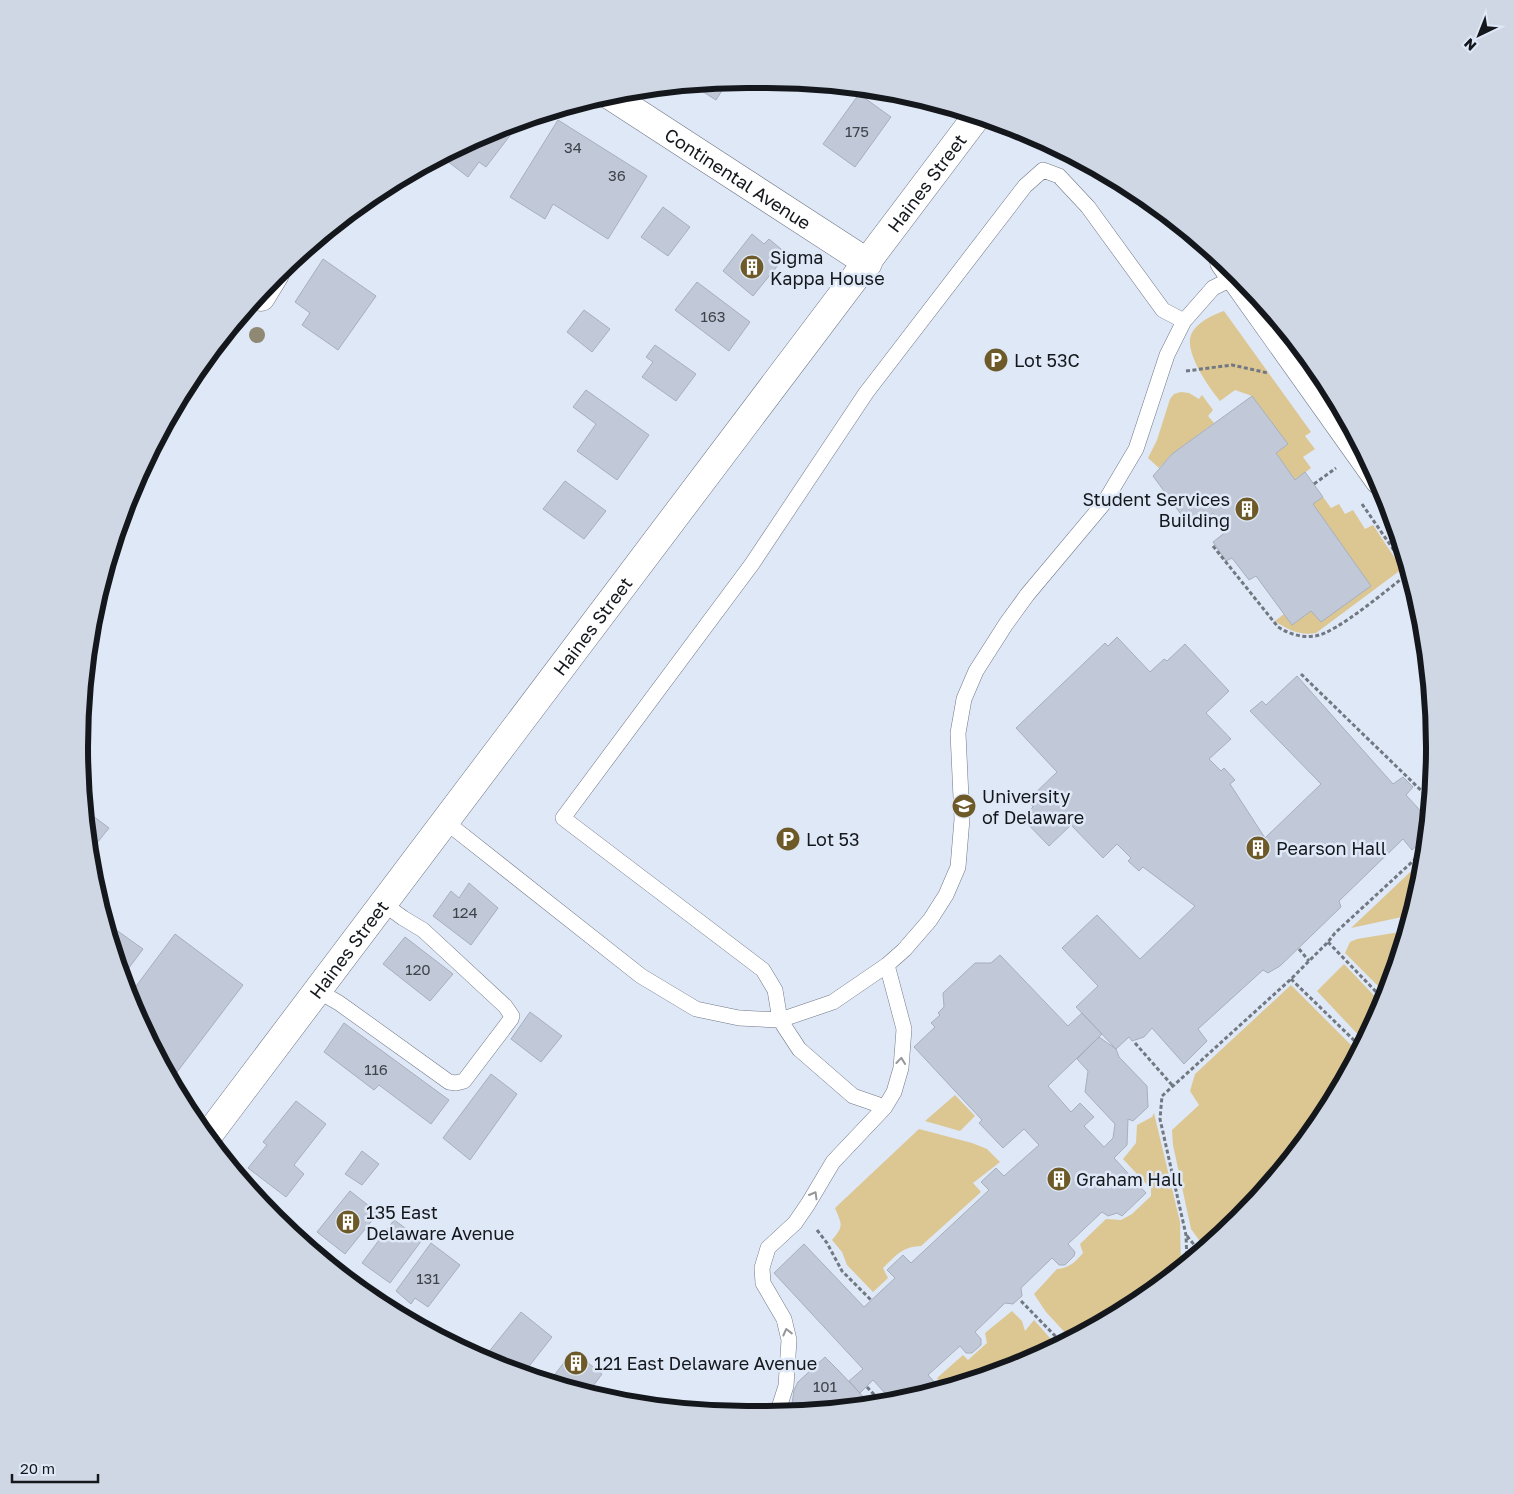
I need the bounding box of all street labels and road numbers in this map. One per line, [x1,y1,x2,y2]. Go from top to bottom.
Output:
street label: Continental Avenue [661,123,815,234]
street label: Haines Street [882,129,971,236]
street label: Haines Street [548,572,637,680]
street label: Haines Street [304,896,393,1003]

